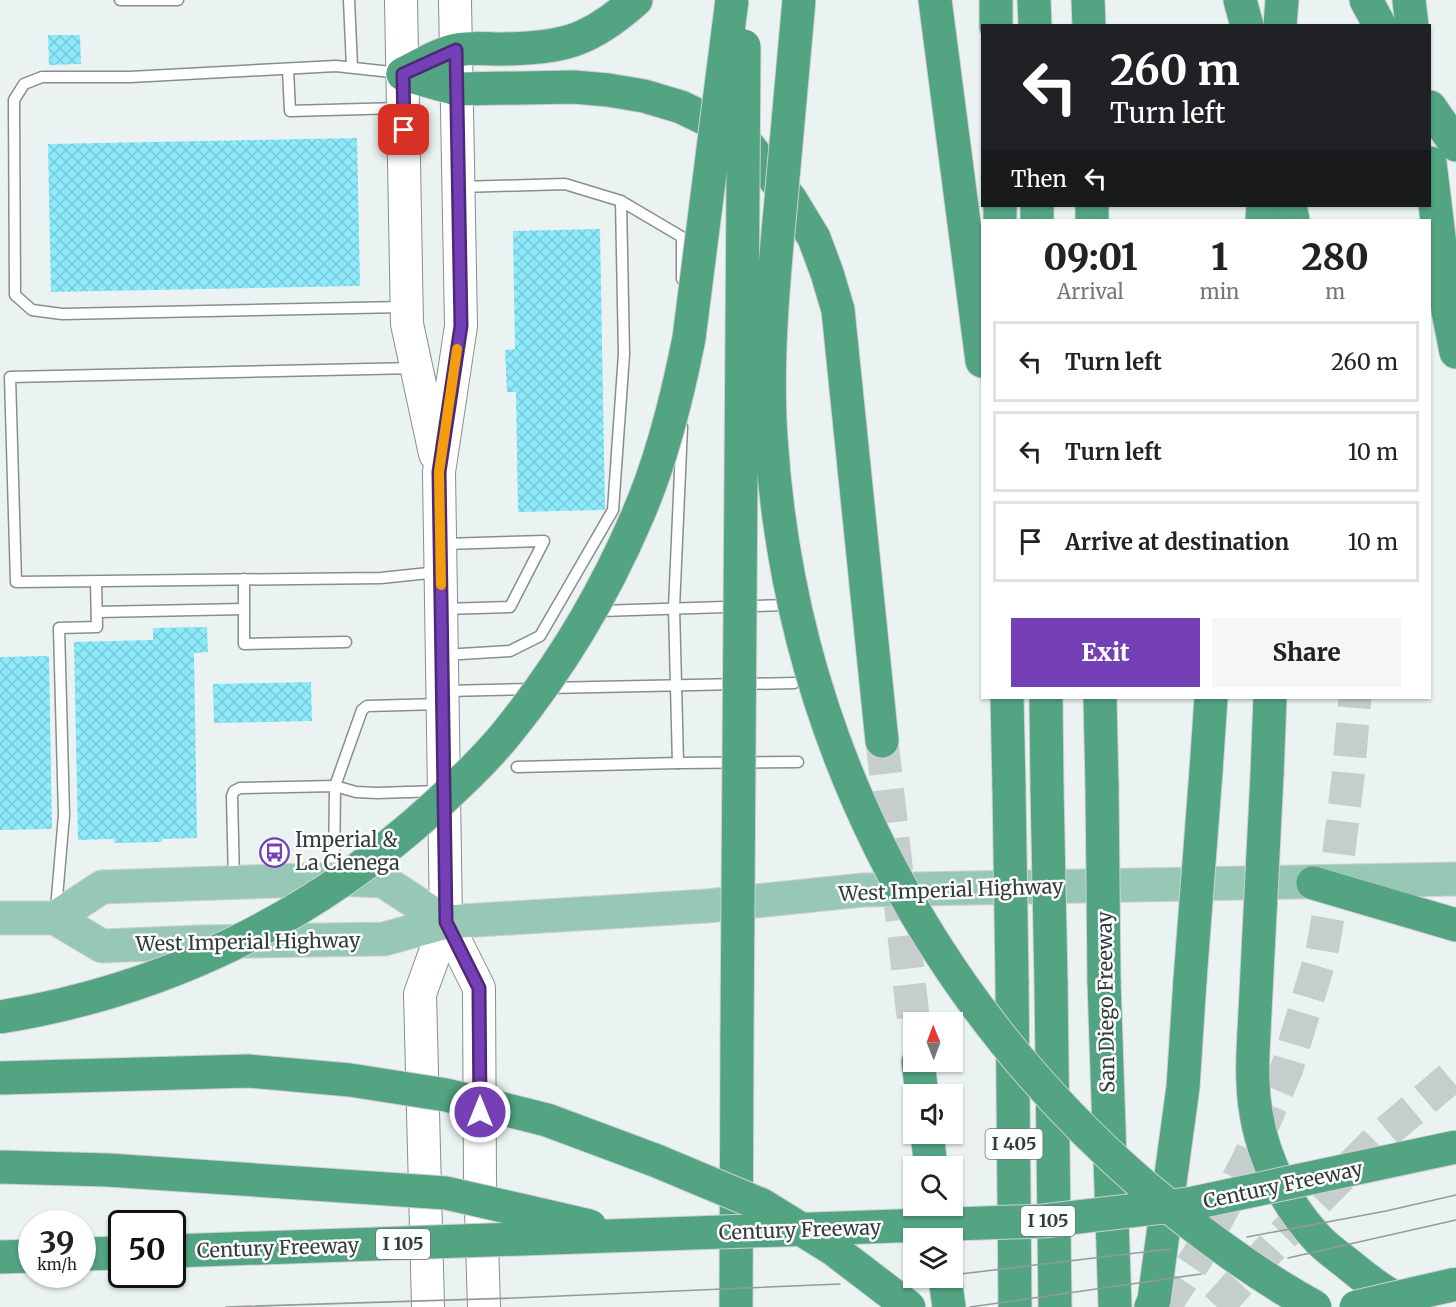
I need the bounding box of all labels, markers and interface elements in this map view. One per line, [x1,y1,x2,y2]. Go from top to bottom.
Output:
text: 260 m [1110,44,1240,96]
icon: left [1011,48,1089,126]
text: Turn left [1110,96,1225,130]
pin [378,104,429,155]
icon: arrive [387,113,420,146]
icon: left [1079,162,1112,195]
text: Then [1011,165,1067,193]
text: 09:01 [1043,235,1138,280]
text: 1 [1211,235,1228,280]
text: 280 [1302,235,1369,280]
text: Arrival [1057,279,1124,304]
text: min [1200,279,1239,304]
text: m [1325,279,1345,304]
icon: left [1014,345,1047,378]
text: Turn left [1065,348,1162,376]
text: 260 m [1331,348,1398,376]
icon: left [1014,435,1047,468]
text: Turn left [1065,438,1162,466]
text: 10 m [1348,438,1398,466]
icon: arrive [1014,525,1047,558]
text: Arrive at destination [1065,528,1289,556]
text: 10 m [1348,528,1398,556]
button: Exit [1011,618,1200,687]
button: Share [1212,618,1401,687]
place label: Imperial & La Cienega [295,827,400,875]
bus stop icon: Imperial & La Cienega [258,836,290,868]
street label: West Imperial Highway [837,873,1064,906]
street label: San Diego Freeway [1091,911,1120,1093]
street label: West Imperial Highway [134,927,361,956]
north arrow [903,1012,963,1072]
map controls [903,1012,963,1288]
position arrow [448,1080,512,1144]
button: sound [903,1084,963,1144]
road number: I 405 [986,1129,1042,1159]
street label: Century Freeway [1201,1155,1365,1214]
button: search [903,1156,963,1216]
road number: I 105 [1021,1206,1075,1236]
speed limit sign: 50 [108,1210,186,1288]
street label: Century Freeway [718,1214,882,1245]
text: 39 [40,1223,74,1261]
button: layers [903,1228,963,1288]
road number: I 105 [376,1229,430,1259]
street label: Century Freeway [196,1232,360,1263]
text: km/h [37,1255,77,1274]

